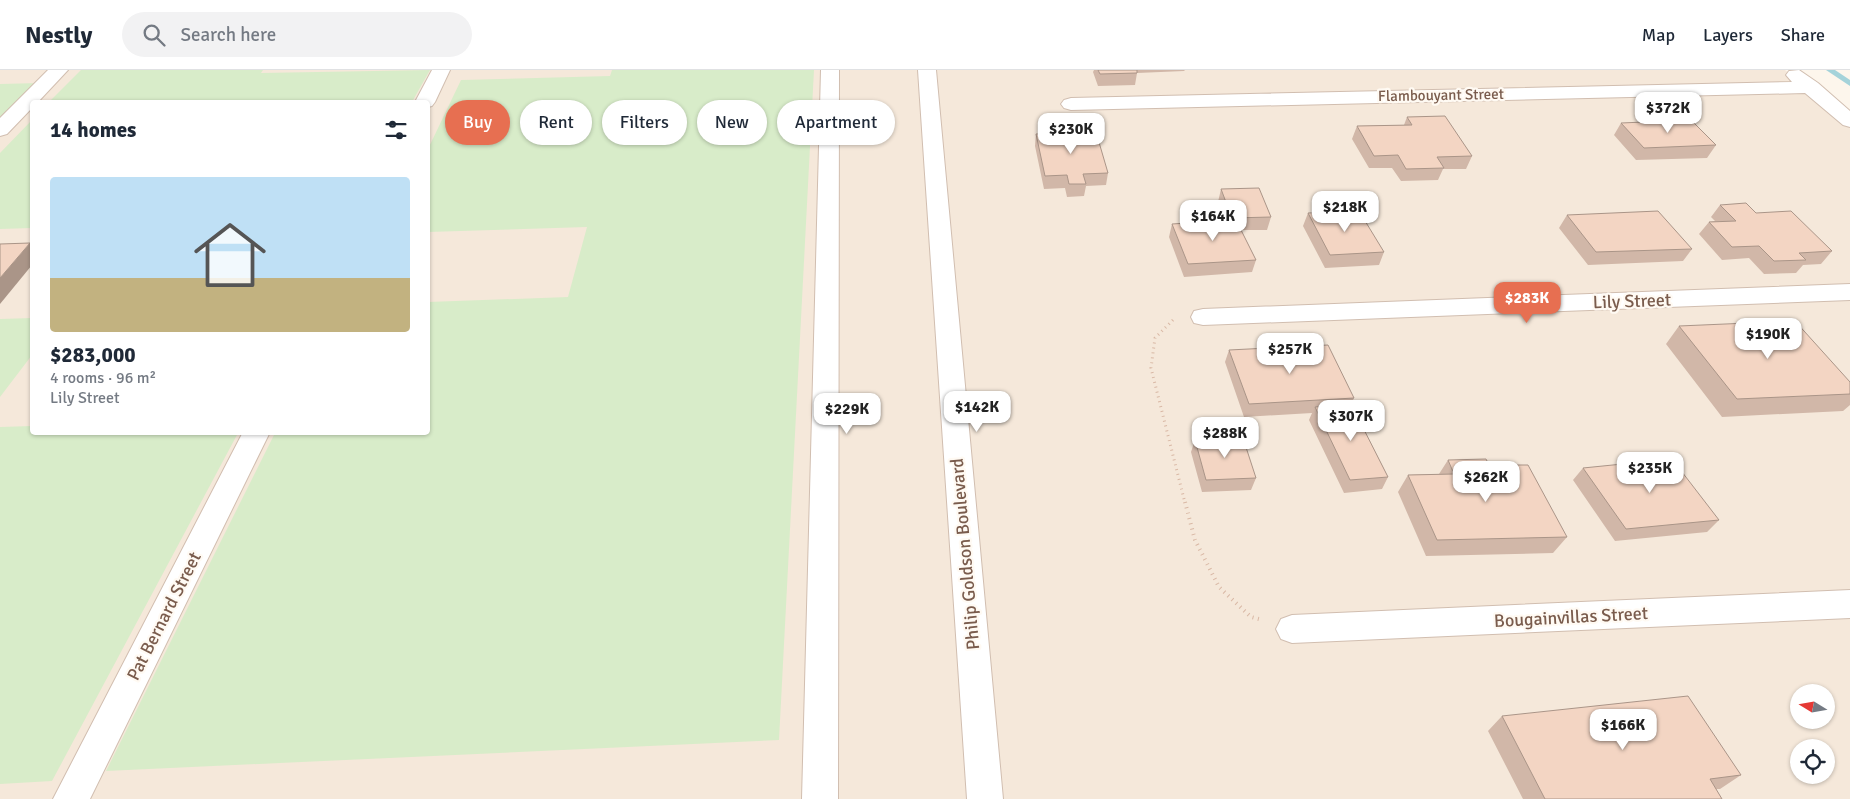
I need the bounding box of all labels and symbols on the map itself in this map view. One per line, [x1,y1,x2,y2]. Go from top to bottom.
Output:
street label: Flambouyant Street [1378,85,1504,105]
pin: $372K [1633,92,1703,134]
pin: $230K [1036,112,1106,155]
pin: $218K [1310,190,1380,233]
pin: $164K [1178,200,1248,242]
pin: $283K [1492,282,1562,324]
street label: Lily Street [1592,289,1672,313]
pin: $190K [1733,318,1803,360]
pin: $257K [1255,332,1325,375]
pin: $142K [942,390,1012,433]
pin: $229K [812,392,882,435]
pin: $307K [1316,400,1386,442]
pin: $288K [1190,416,1260,459]
pin: $235K [1615,452,1685,494]
street label: Philip Goldson Boulevard [946,457,984,651]
pin: $262K [1451,460,1521,503]
street label: Pat Bernard Street [122,548,206,684]
street label: Bougainvillas Street [1493,602,1649,632]
north arrow [1790,684,1835,729]
pin: $166K [1588,708,1658,751]

